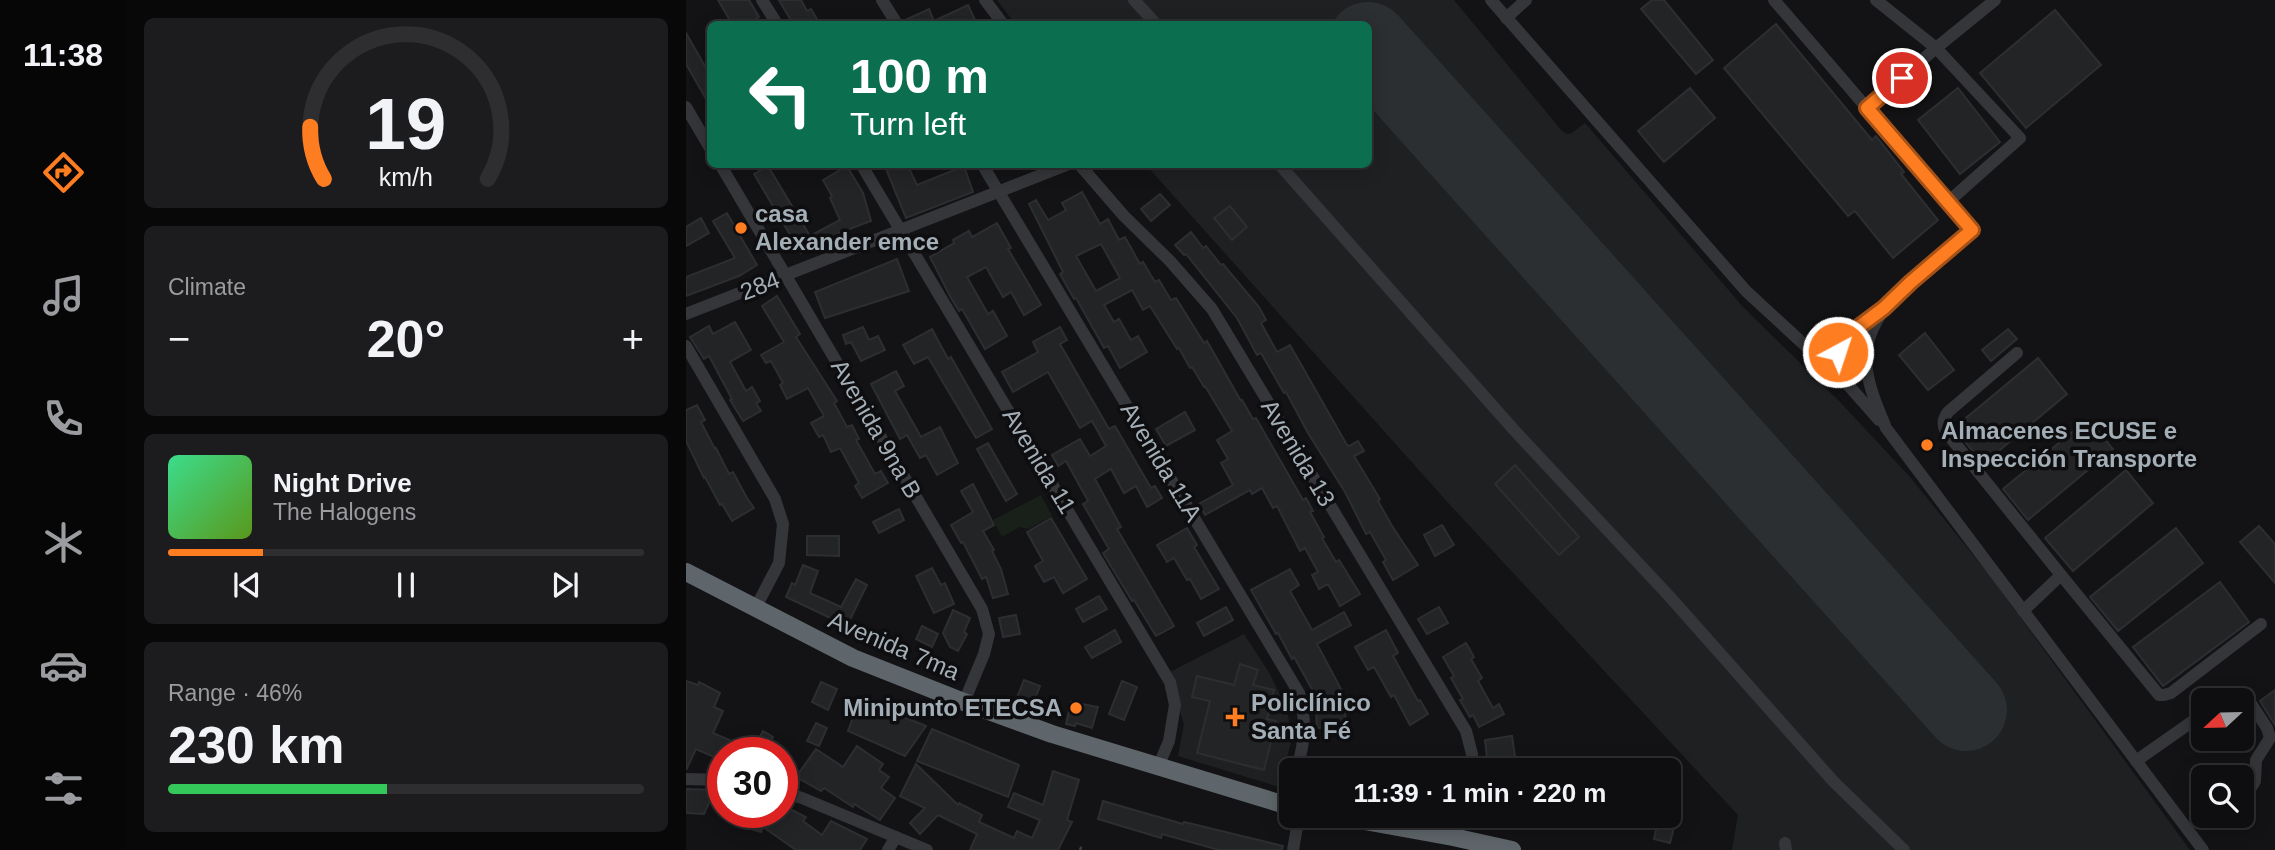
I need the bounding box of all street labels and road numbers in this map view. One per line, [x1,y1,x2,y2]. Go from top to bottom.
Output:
street label: 284 [736,266,783,305]
street label: Avenida 9na B [826,355,927,503]
street label: Avenida 13 [1256,395,1341,511]
street label: Avenida 11A [1115,397,1207,526]
street label: Avenida 11 [997,403,1081,518]
street label: Avenida 7ma [825,606,964,686]

